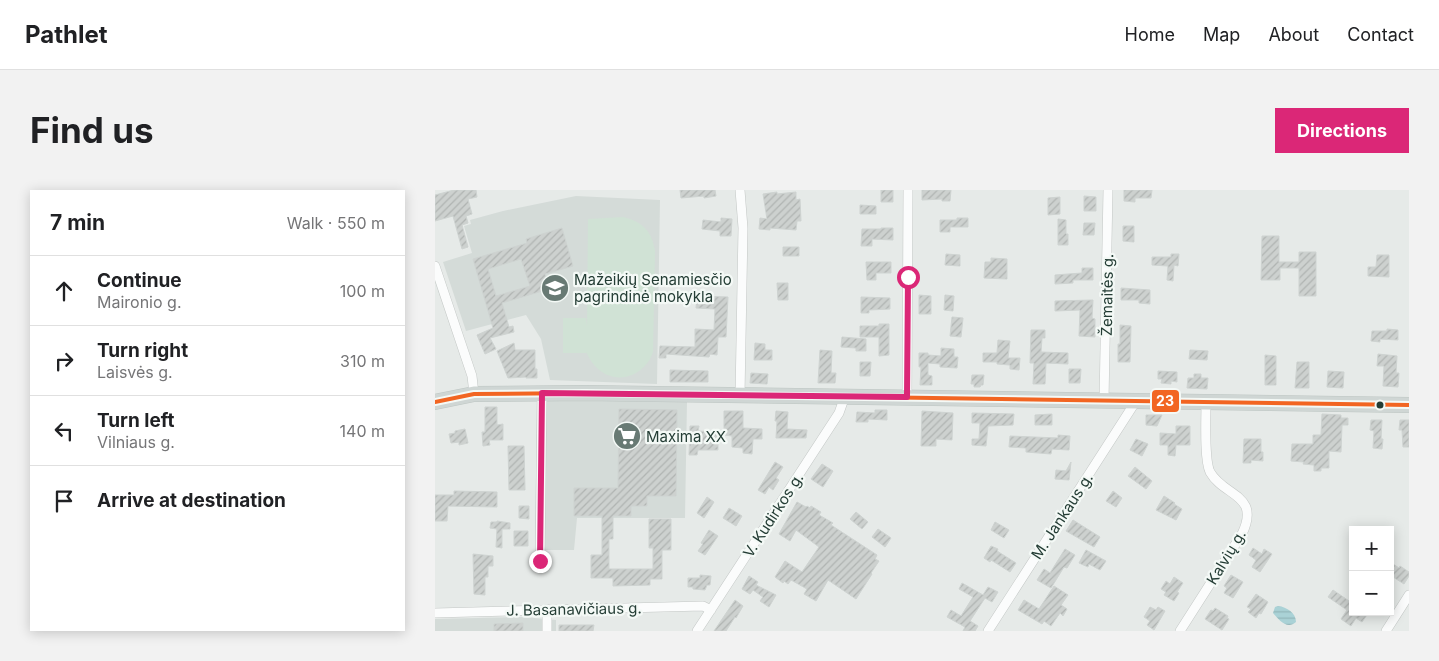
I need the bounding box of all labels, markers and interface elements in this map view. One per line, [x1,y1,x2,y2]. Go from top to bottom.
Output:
text: Pathlet [25,20,108,49]
text: Home [1125,24,1175,45]
text: Map [1203,24,1240,45]
text: About [1268,24,1319,45]
text: Contact [1347,24,1414,45]
button: Directions [1275,108,1409,153]
text: Find us [30,109,154,151]
text: 7 min [50,210,105,235]
text: Walk · 550 m [287,213,385,233]
street label: Žemaitės g. [1097,254,1117,336]
route start [897,266,920,289]
text: Continue [97,269,182,292]
place label: Mažeikių Senamiesčio pagrindinė mokykla [574,270,732,306]
school or university icon: Mažeikių Senamiesčio pagrindinė mokykla [540,273,570,303]
icon: ahead [50,277,78,305]
text: 100 m [340,281,385,301]
text: Maironio g. [97,292,182,312]
text: Turn right [97,339,188,362]
icon: right [50,347,78,375]
text: 310 m [340,351,385,371]
text: Laisvės g. [97,362,173,382]
line badge: 23 [1151,389,1180,413]
text: 23 [1156,392,1174,409]
unlabelled marker [1375,400,1385,410]
text: Turn left [97,409,175,432]
icon: left [50,417,78,445]
text: 140 m [340,421,385,441]
supermarket icon: Maxima XX [612,421,642,451]
place label: Maxima XX [646,427,726,446]
text: Vilniaus g. [97,432,175,452]
street label: V. Kudirkos g. [739,469,807,561]
street label: M. Jankaus g. [1027,469,1097,563]
icon: arrive [50,487,78,515]
text: Arrive at destination [97,489,286,512]
street label: Kalvių g. [1202,526,1250,588]
map controls [1349,526,1394,616]
button: + [1349,526,1394,571]
route end [529,550,552,573]
button: − [1349,571,1394,616]
street label: J. Basanavičiaus g. [506,598,642,620]

